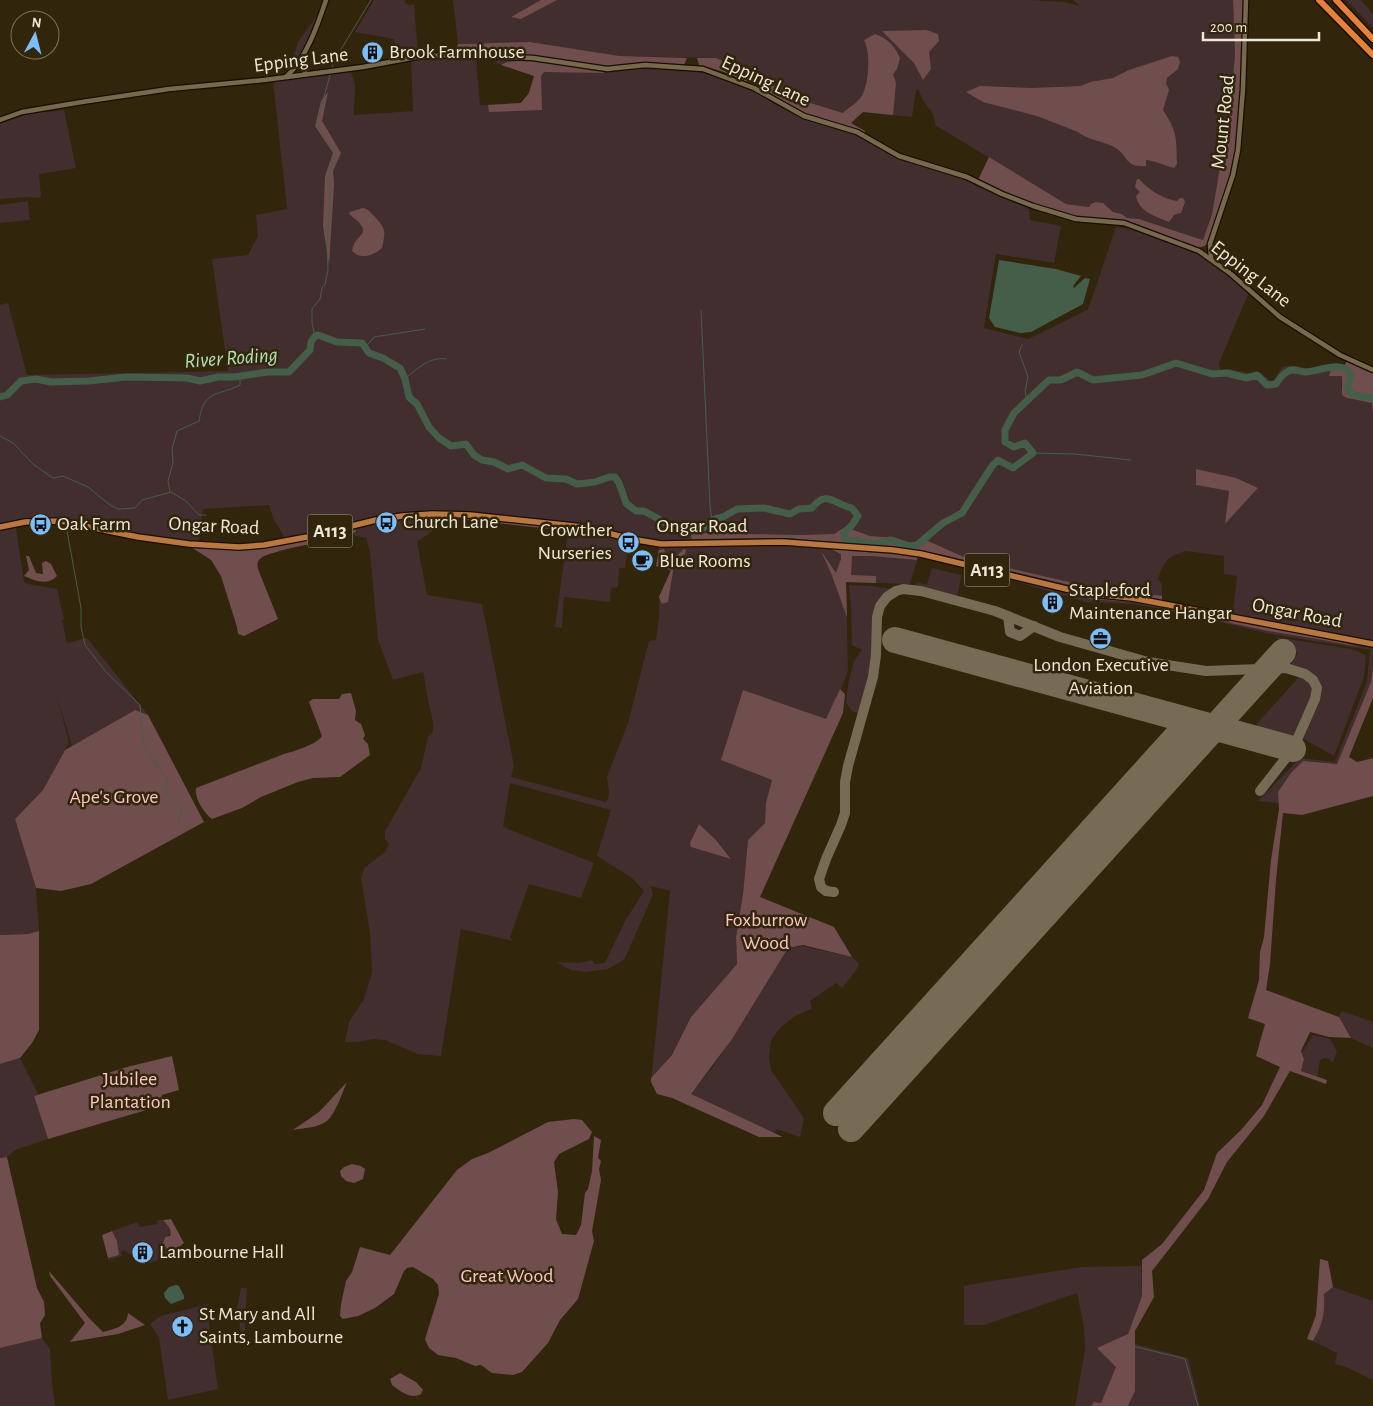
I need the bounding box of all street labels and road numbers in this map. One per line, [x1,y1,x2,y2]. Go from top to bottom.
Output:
street label: Epping Lane [253,44,349,76]
street label: Epping Lane [719,52,813,110]
street label: Mount Road [1208,74,1238,170]
street label: Epping Lane [1207,237,1295,311]
street label: Ongar Road [168,514,260,538]
road number: A113 [308,514,352,548]
street label: Ongar Road [656,516,748,536]
road number: A113 [964,554,1010,586]
street label: Ongar Road [1250,594,1344,632]

